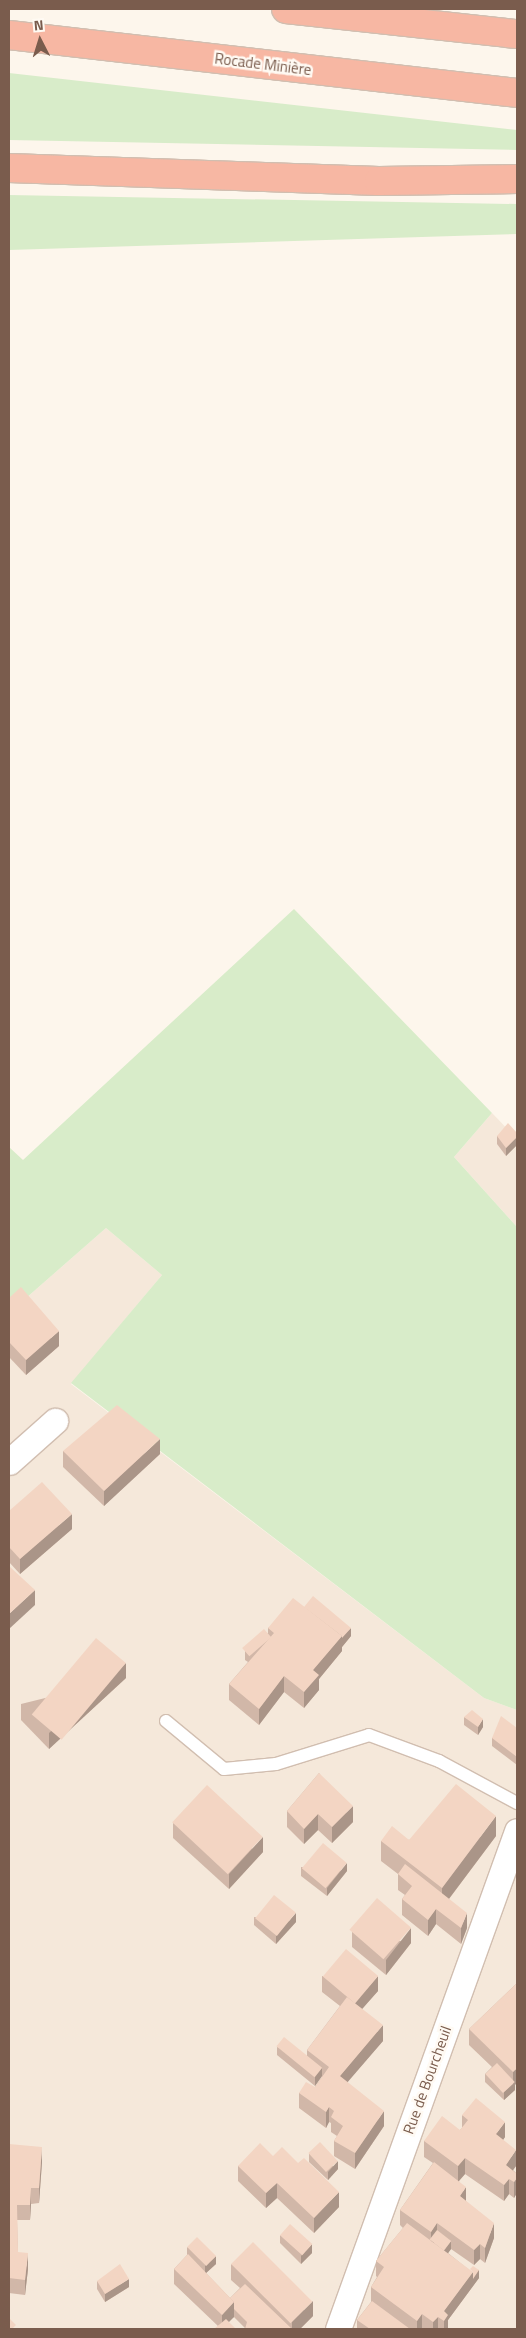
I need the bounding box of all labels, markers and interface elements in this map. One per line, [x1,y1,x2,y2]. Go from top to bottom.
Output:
text: N [33,14,44,35]
north arrow [15,15,65,65]
street label: Rocade Minière [214,49,312,79]
street label: Rue de Bourcheuil [399,2023,455,2137]

